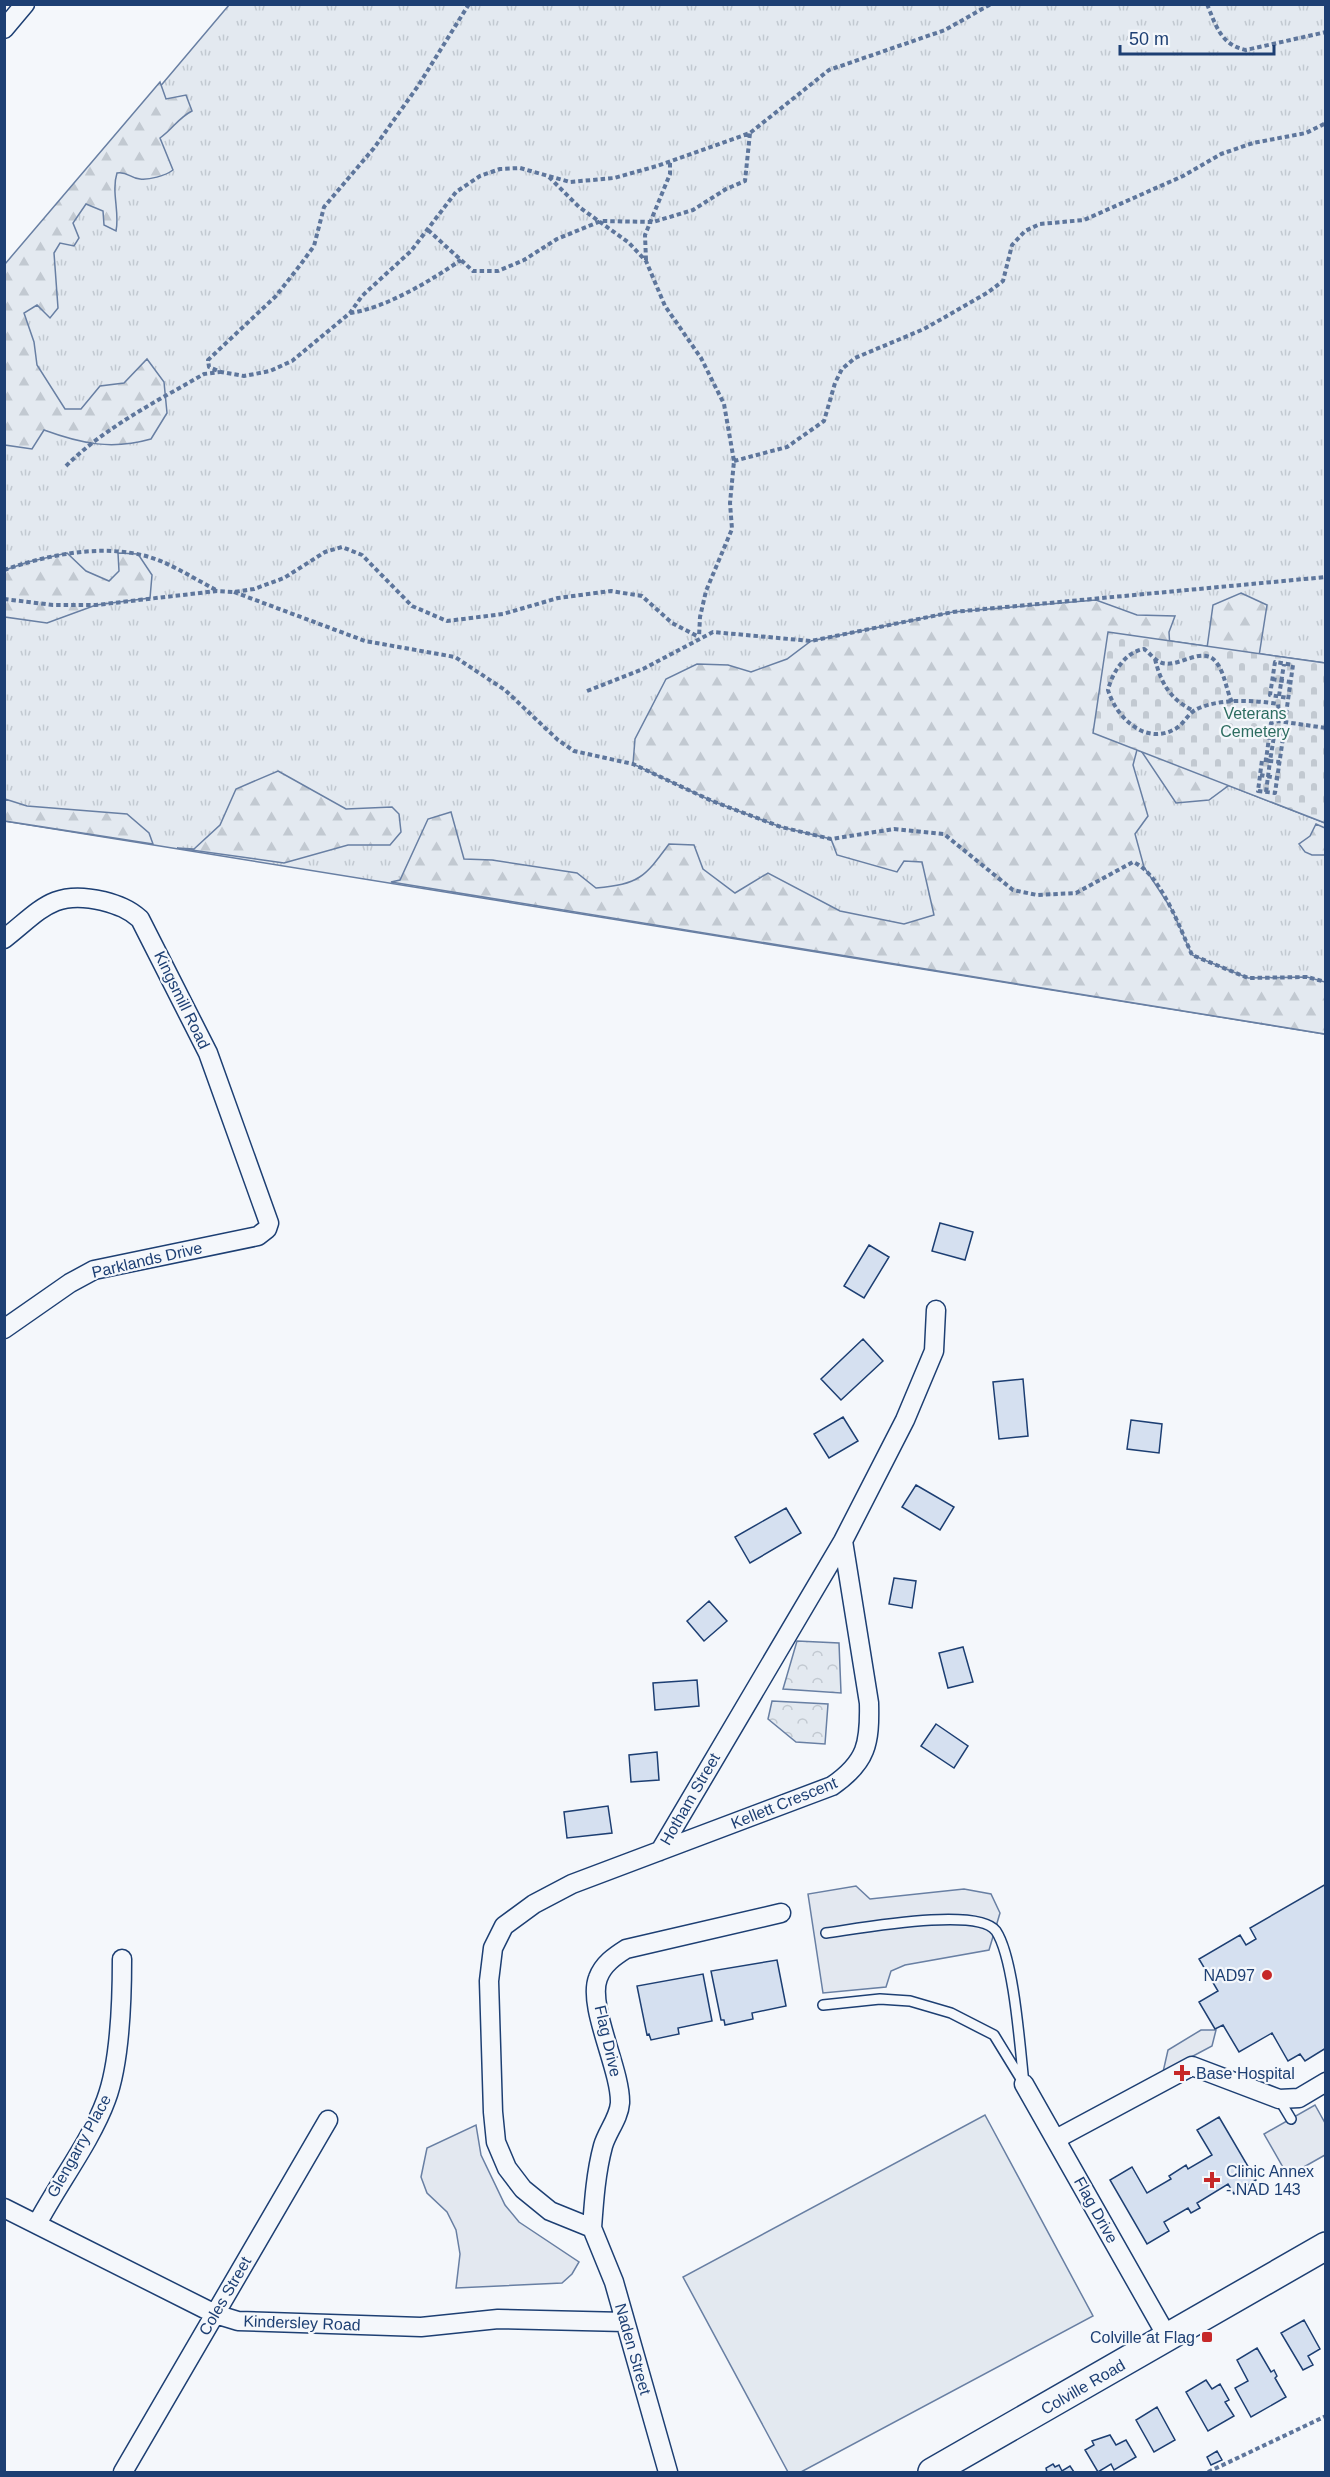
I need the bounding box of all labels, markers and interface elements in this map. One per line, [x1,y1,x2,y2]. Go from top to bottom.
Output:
scale bar [1120,18,1274,56]
text: 50 m [1129,29,1169,49]
park label: Veterans Cemetery [1220,705,1290,740]
street label: Kingsmill Road [151,948,213,1052]
street label: Parklands Drive [90,1239,204,1281]
street label: Hotham Street [657,1750,723,1848]
street label: Kellett Crescent [728,1774,840,1832]
place label: NAD97 [1203,1967,1255,1984]
marker: NAD97 [1260,1968,1274,1982]
street label: Flag Drive [592,2004,625,2079]
marker: Base Hospital [1173,2064,1191,2082]
place label: Base Hospital [1196,2065,1295,2082]
street label: Glengarry Place [44,2092,114,2200]
place label: Clinic Annex - NAD 143 [1226,2163,1314,2198]
marker: Clinic Annex - NAD 143 [1203,2171,1221,2189]
street label: Flag Drive [1071,2174,1121,2246]
street label: Coles Street [196,2253,255,2338]
street label: Naden Street [612,2301,654,2397]
street label: Kindersley Road [243,2312,361,2334]
place label: Colville at Flag [1090,2329,1195,2346]
marker: Colville at Flag [1200,2330,1214,2344]
street label: Colville Road [1038,2356,1128,2418]

